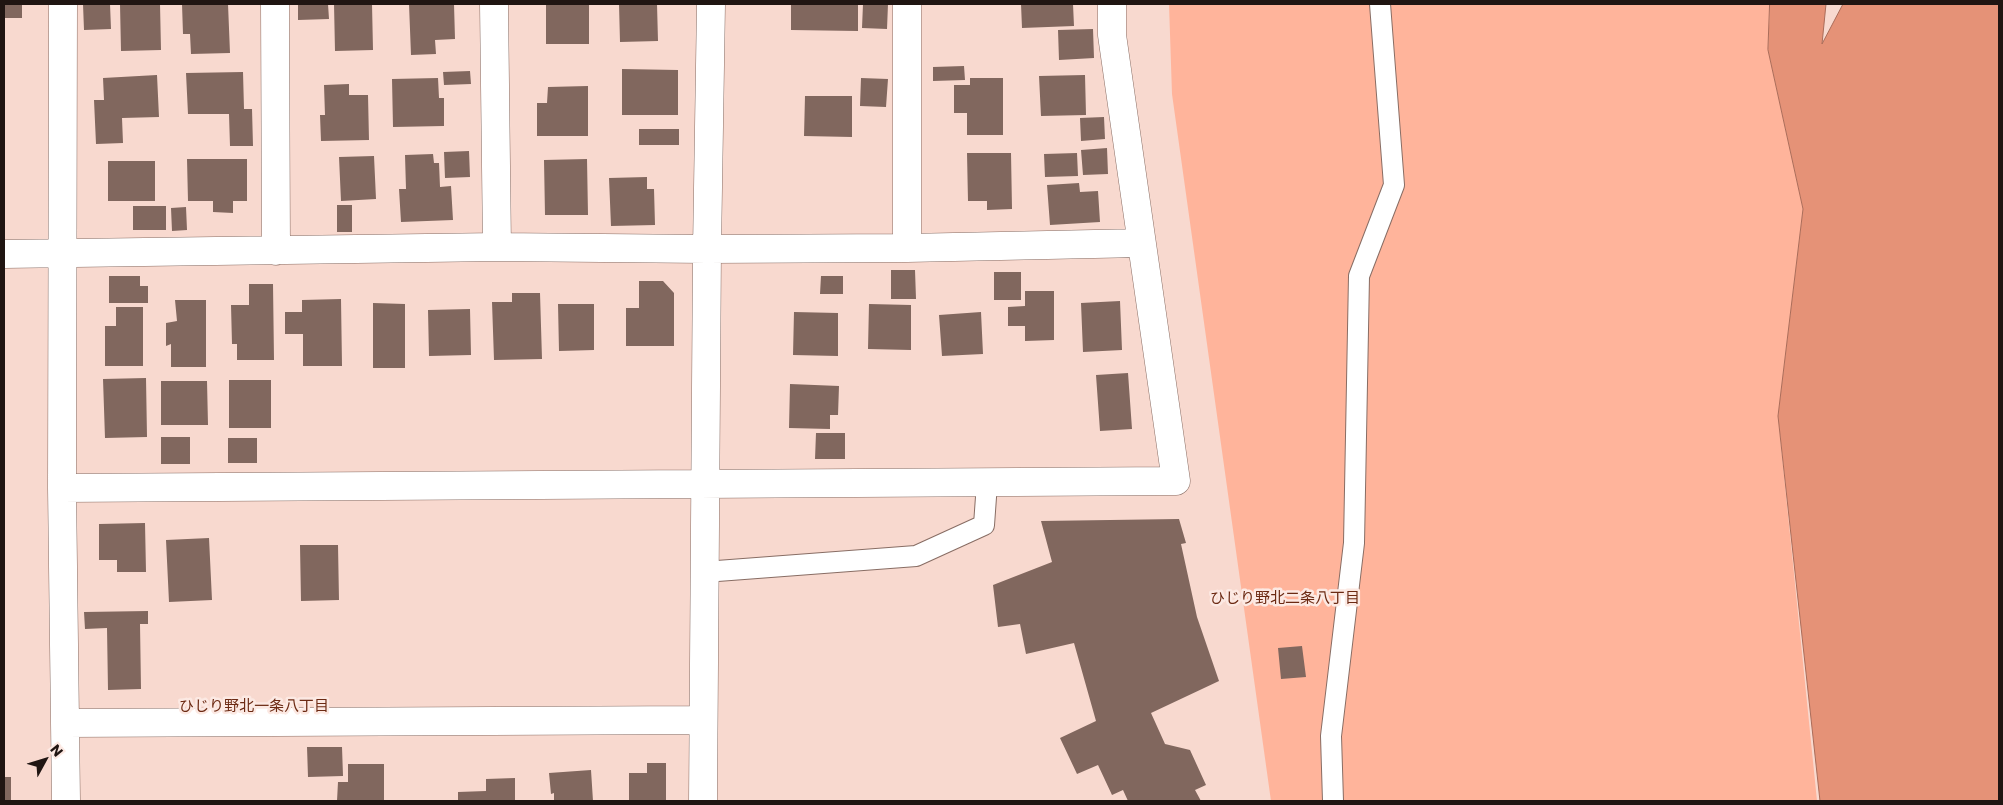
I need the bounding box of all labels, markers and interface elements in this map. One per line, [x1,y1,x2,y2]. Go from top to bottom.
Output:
district label: ひじり野北二条八丁目 [1210,590,1360,608]
district label: ひじり野北一条八丁目 [179,698,329,716]
north arrow [20,735,70,785]
text: N [46,740,68,761]

